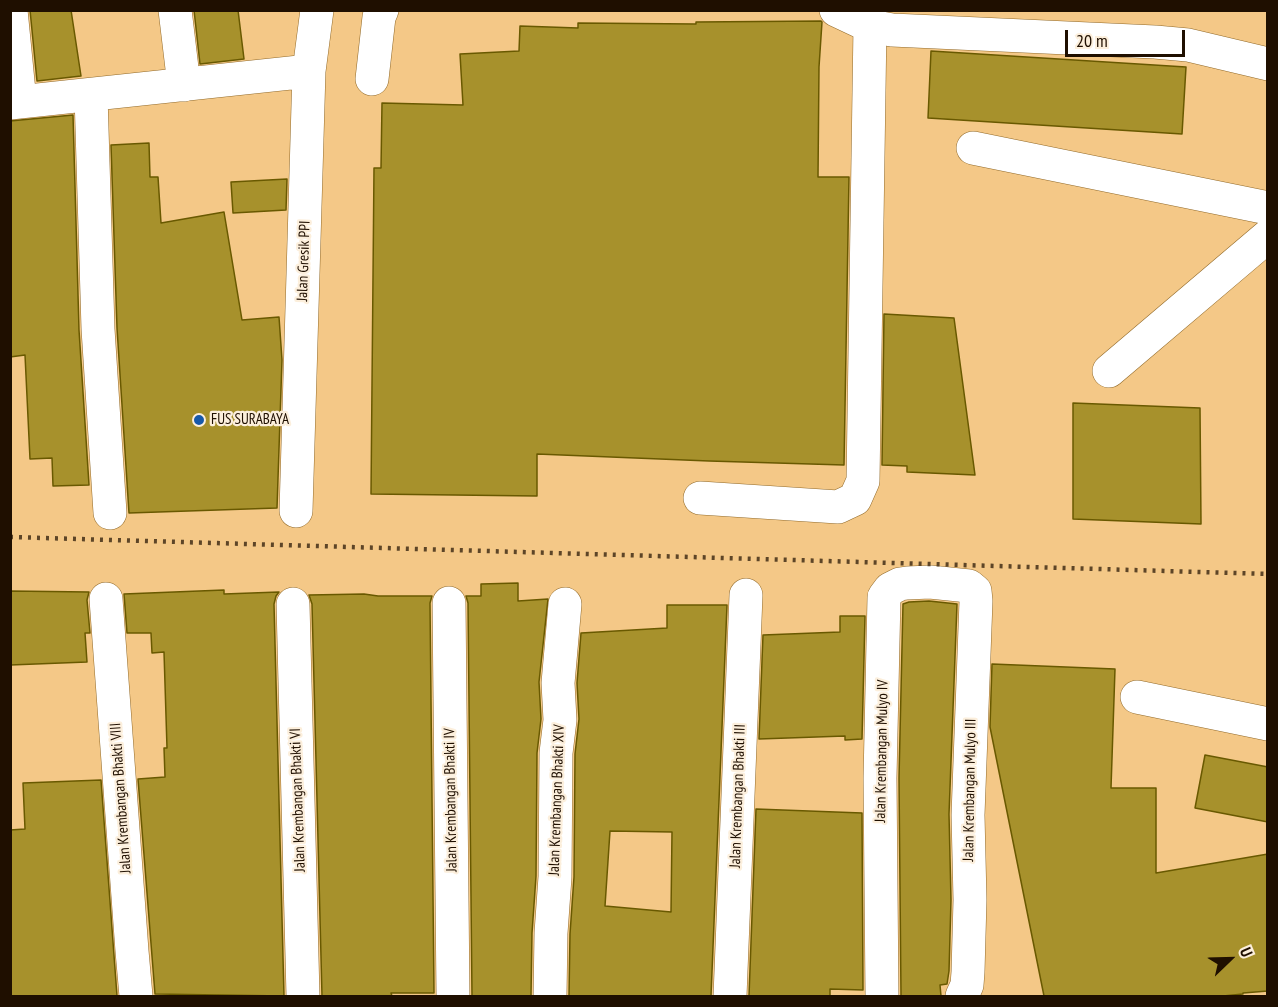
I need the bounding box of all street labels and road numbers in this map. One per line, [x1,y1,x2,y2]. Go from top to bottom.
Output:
street label: Jalan Gresik PPI [294,220,314,302]
street label: Jalan Krembangan Mulyo IV [872,680,892,822]
street label: Jalan Krembangan Mulyo III [960,718,980,862]
street label: Jalan Krembangan Bhakti VIII [107,722,135,874]
street label: Jalan Krembangan Bhakti XIV [545,724,569,876]
street label: Jalan Krembangan Bhakti III [726,724,750,868]
street label: Jalan Krembangan Bhakti VI [286,728,310,872]
street label: Jalan Krembangan Bhakti IV [441,728,461,872]

